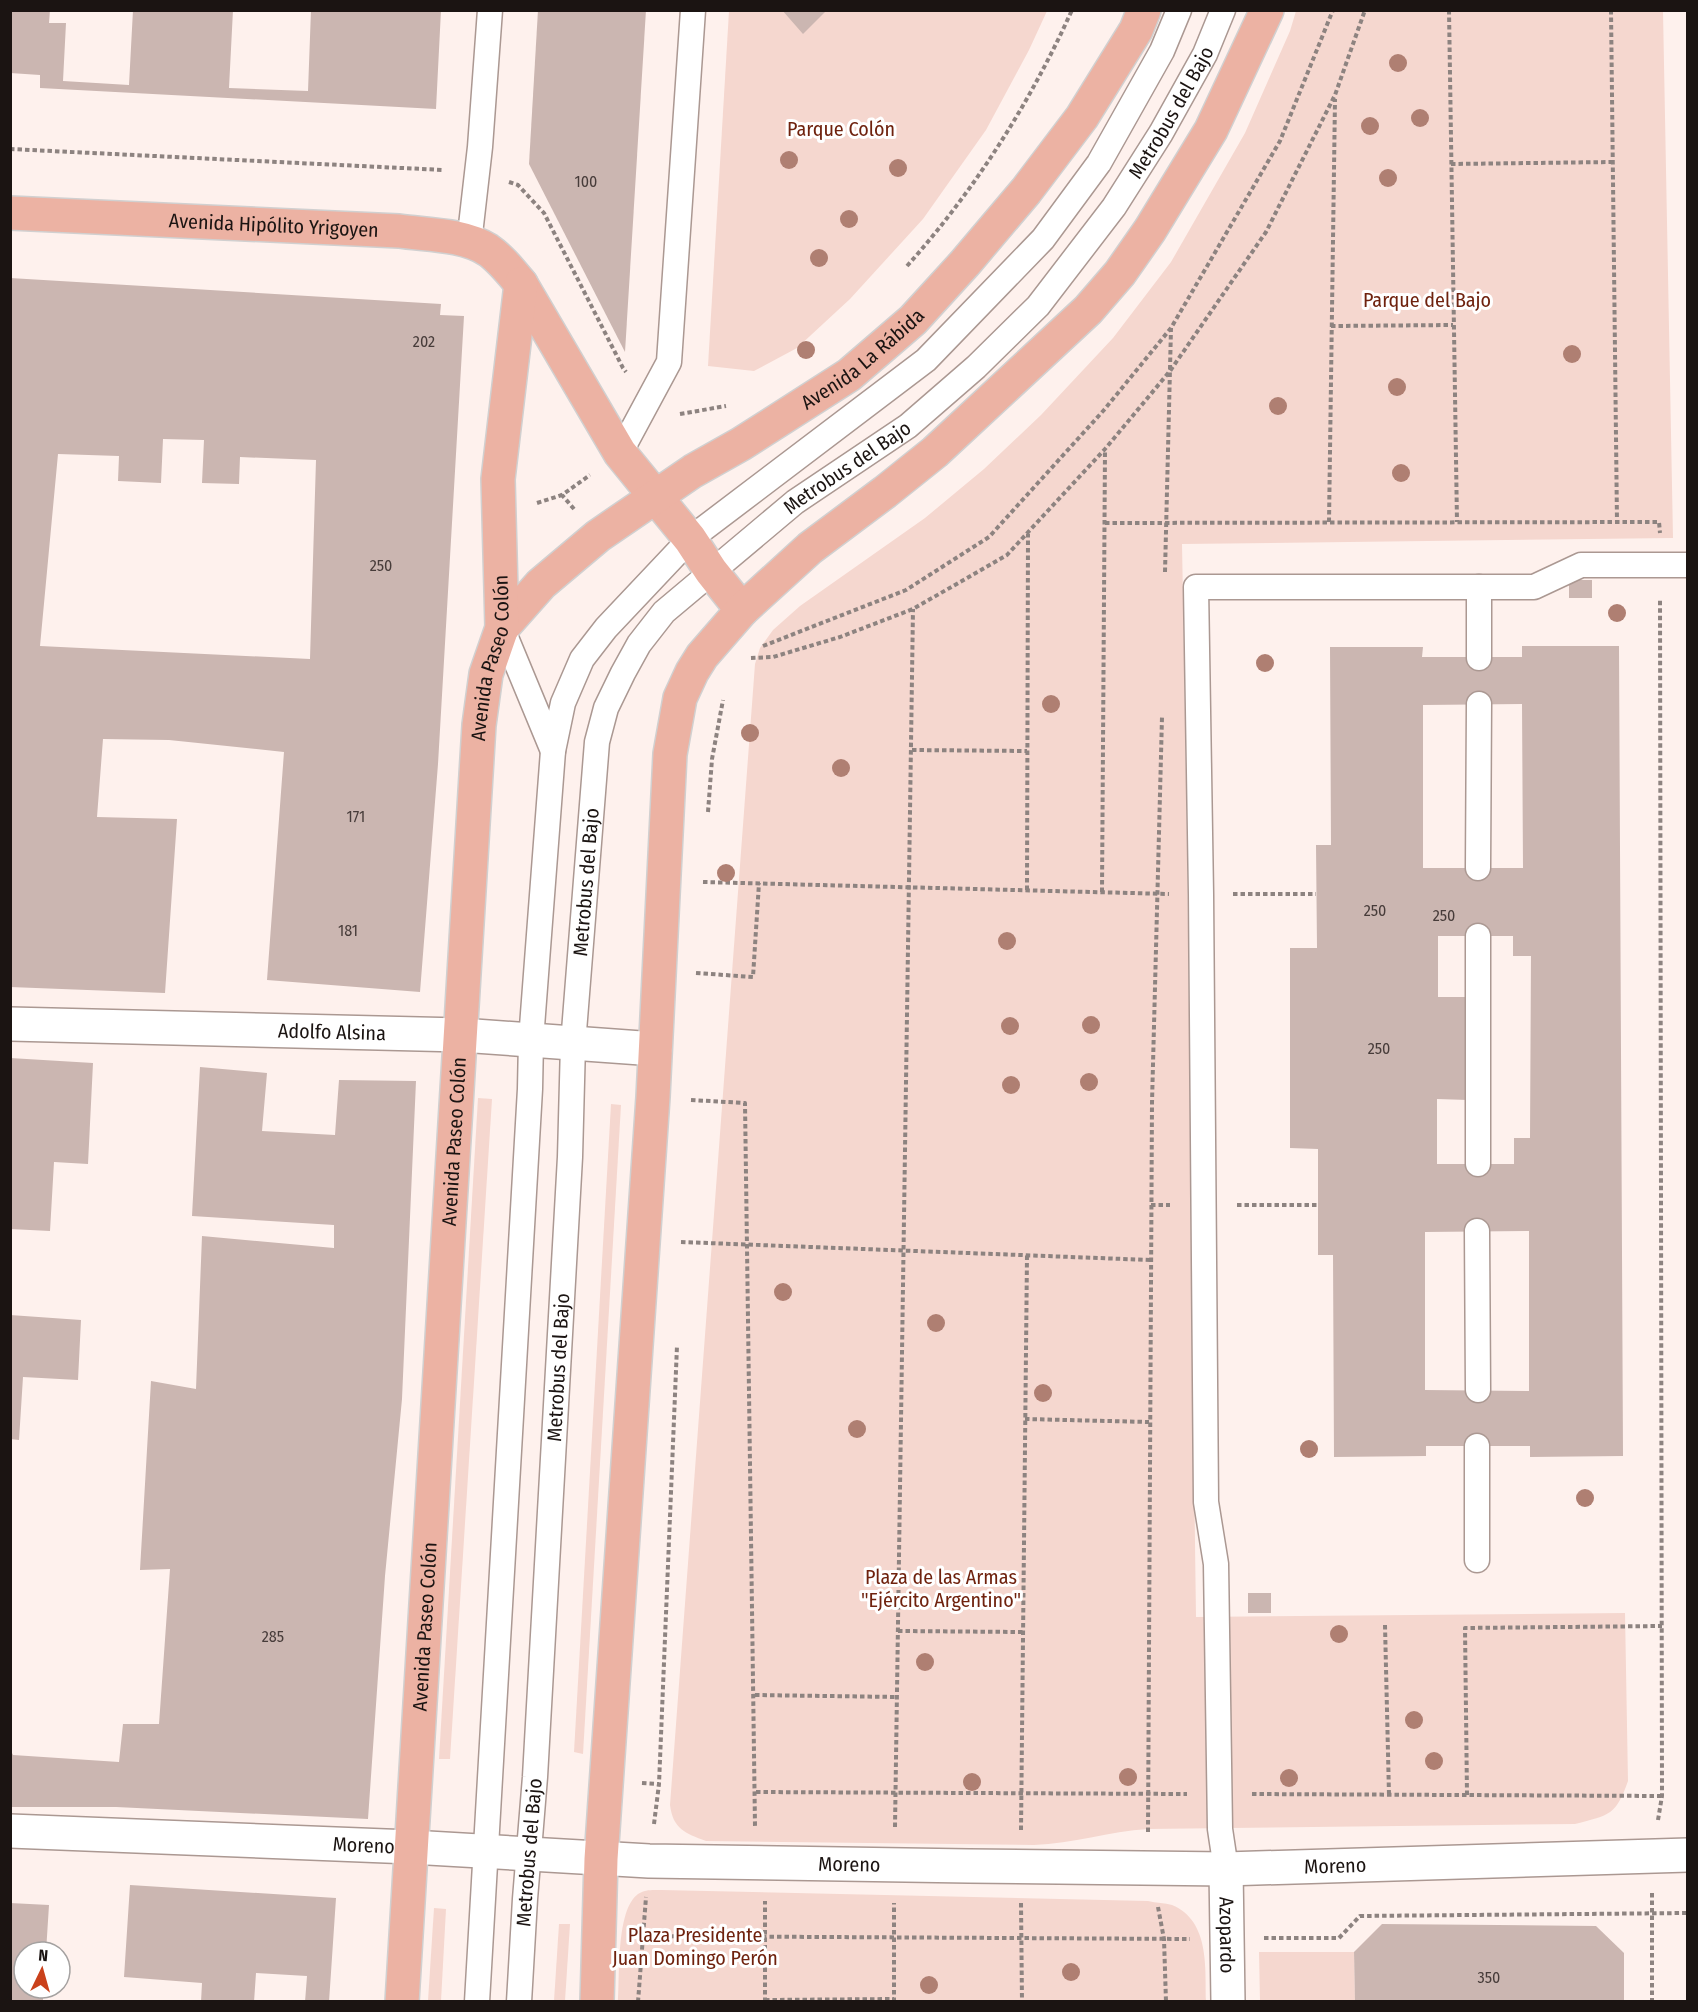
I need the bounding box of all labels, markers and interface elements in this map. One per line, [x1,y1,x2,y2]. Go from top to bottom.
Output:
street label: Metrobus del Bajo [1123,43,1219,183]
park label: Parque Colón [787,117,895,141]
house number: 100 [575,172,597,191]
street label: Avenida Hipólito Yrigoyen [168,208,379,242]
park label: Parque del Bajo [1363,288,1491,312]
street label: Avenida La Rábida [796,304,929,415]
house number: 202 [413,332,435,351]
street label: Metrobus del Bajo [778,416,915,519]
house number: 250 [370,556,392,575]
street label: Avenida Paseo Colón [466,574,514,742]
house number: 171 [347,807,365,826]
street label: Metrobus del Bajo [568,807,604,957]
house number: 250 [1364,901,1386,920]
house number: 250 [1433,906,1455,925]
house number: 181 [338,921,358,940]
street label: Adolfo Alsina [278,1019,386,1045]
house number: 250 [1368,1039,1390,1058]
street label: Avenida Paseo Colón [437,1056,471,1227]
street label: Metrobus del Bajo [542,1292,574,1442]
street label: Avenida Paseo Colón [408,1541,442,1712]
park label: Plaza de las Armas "Ejército Argentino" [861,1565,1021,1612]
house number: 285 [262,1627,284,1646]
street label: Metrobus del Bajo [511,1777,547,1927]
street label: Moreno [332,1832,395,1858]
street label: Moreno [818,1852,881,1877]
street label: Moreno [1304,1853,1367,1879]
street label: Azopardo [1214,1896,1240,1974]
park label: Plaza Presidente Juan Domingo Perón [612,1923,778,1970]
north arrow [12,1940,72,2000]
text: N [38,1946,49,1965]
house number: 350 [1478,1968,1500,1987]

